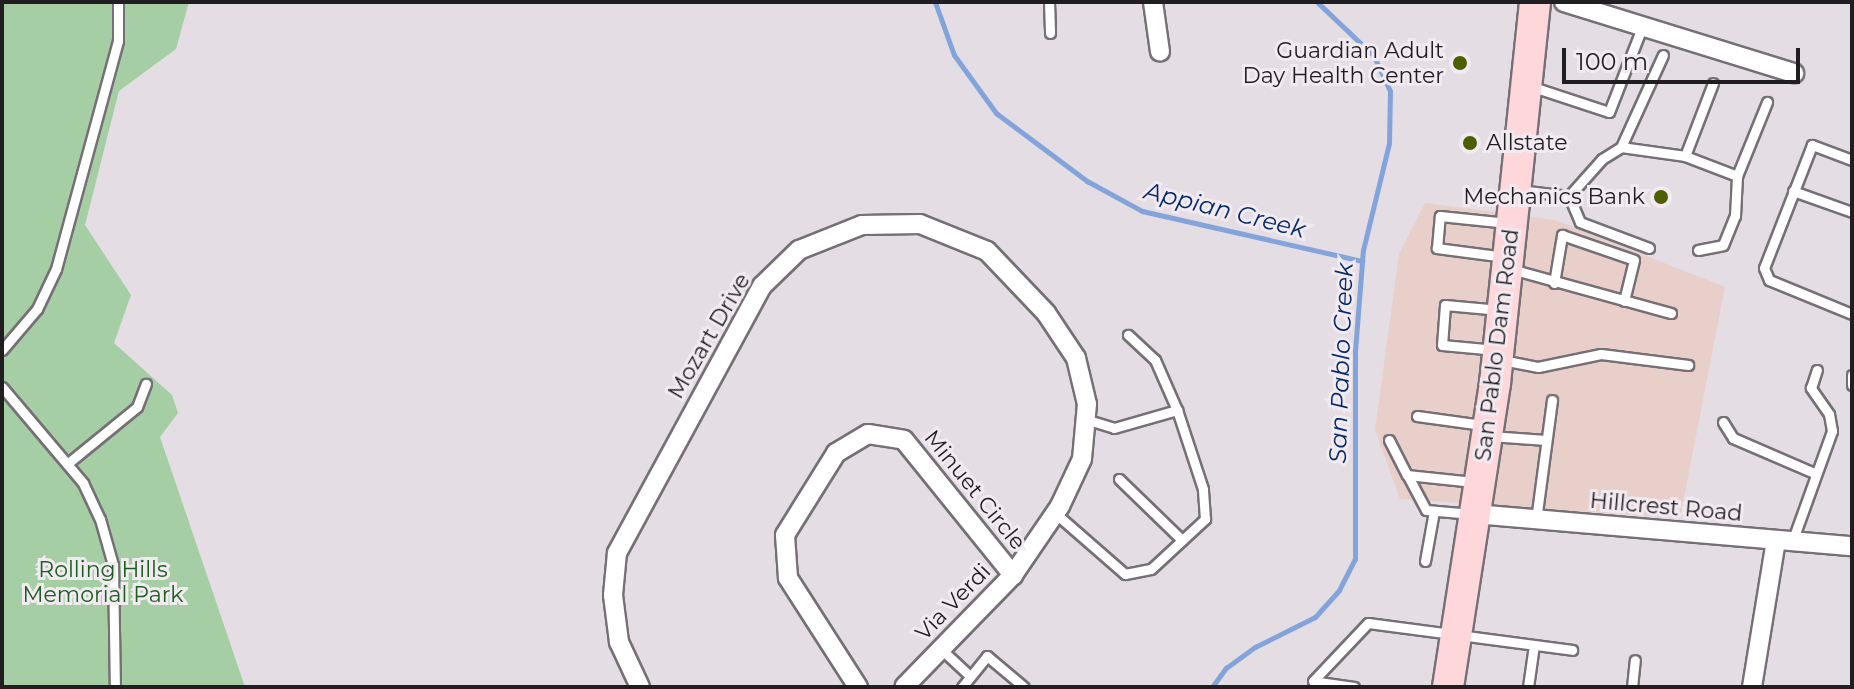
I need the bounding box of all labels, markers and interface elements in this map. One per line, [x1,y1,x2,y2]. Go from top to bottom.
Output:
scale bar [1566,32,1804,82]
place label: Guardian Adult Day Health Center [1243,37,1444,88]
text: 100 m [1576,47,1648,76]
marker: Guardian Adult Day Health Center [1451,54,1469,72]
place label: Allstate [1486,130,1568,156]
marker: Allstate [1461,134,1479,152]
water label: Appian Creek [1142,176,1308,244]
place label: Mechanics Bank [1463,184,1645,210]
marker: Mechanics Bank [1652,188,1670,206]
street label: San Pablo Dam Road [1470,227,1524,463]
water label: San Pablo Creek [1323,262,1359,464]
street label: Mozart Drive [662,269,756,403]
street label: Minuet Circle [919,425,1031,555]
street label: Hillcrest Road [1589,487,1743,527]
park label: Rolling Hills Memorial Park [23,556,183,608]
street label: Via Verdi [910,558,996,646]

